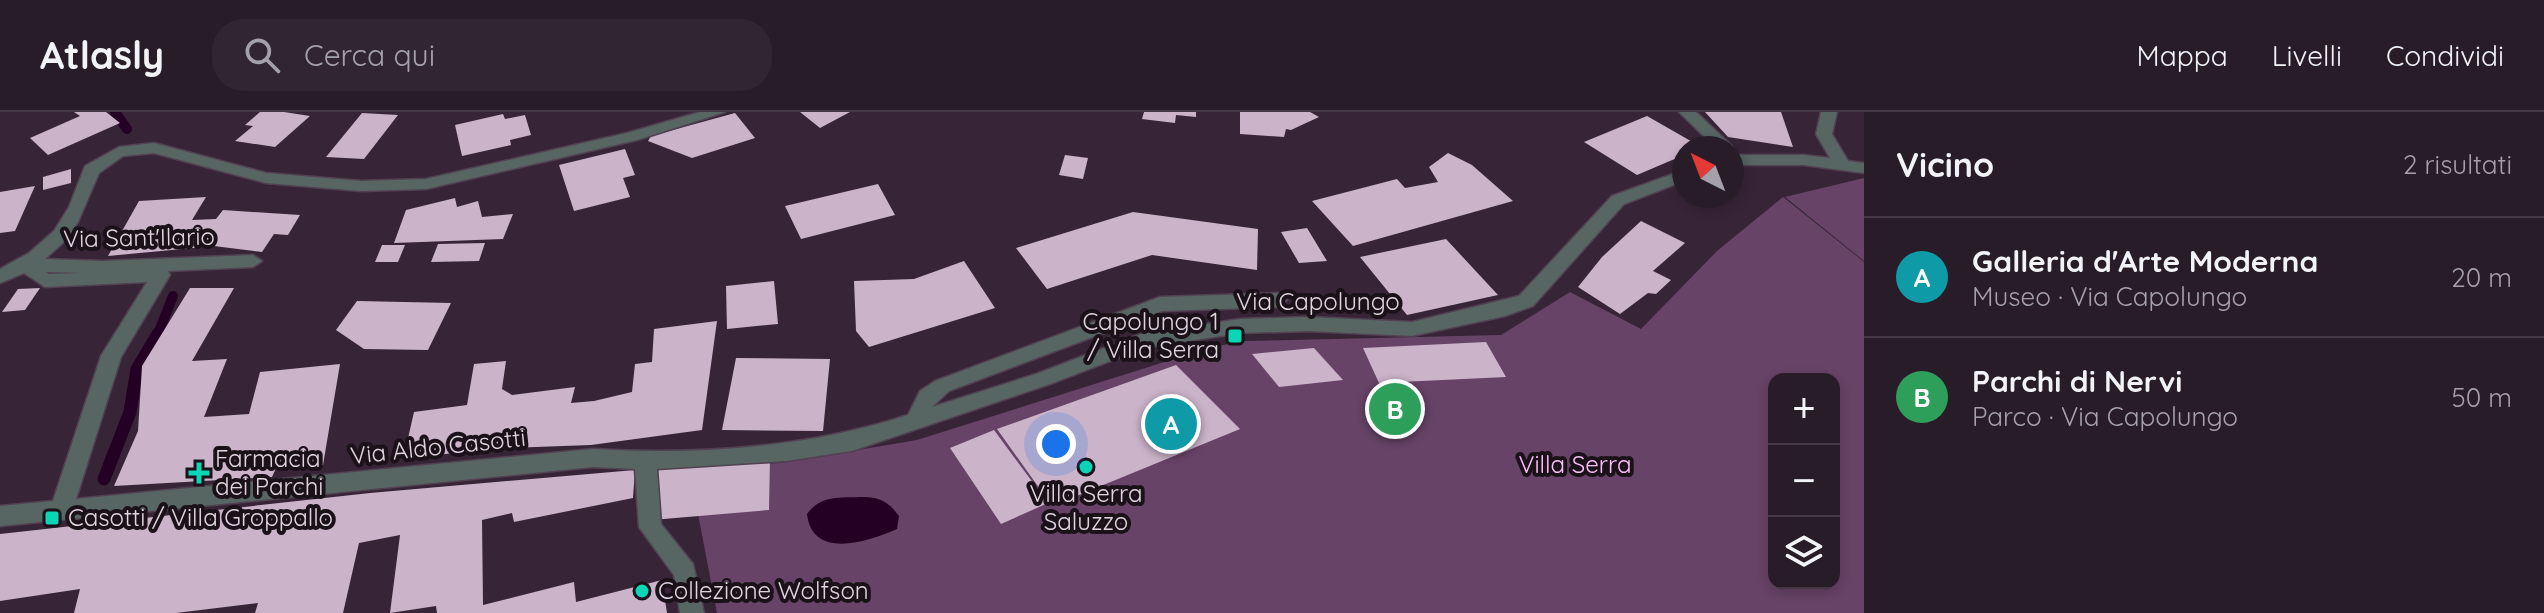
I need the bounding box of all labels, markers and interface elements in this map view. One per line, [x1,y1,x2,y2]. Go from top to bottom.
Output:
search box [212,19,772,91]
text: Atlasly [40,31,164,79]
icon: search [240,33,284,77]
text: Cerca qui [304,36,435,74]
text: Mappa [2137,38,2228,73]
text: Livelli [2272,38,2342,73]
text: Condividi [2386,38,2504,73]
north arrow [1672,136,1744,208]
text: Vicino [1896,143,1994,186]
text: 2 risultati [2403,148,2512,181]
street label: Via Sant'Ilario [63,221,215,253]
text: Galleria d'Arte Moderna [1972,242,2318,280]
text: A [1914,261,1930,294]
text: 20 m [2451,261,2512,294]
text: Museo · Via Capolungo [1972,280,2247,313]
street label: Via Capolungo [1236,286,1400,316]
place label: Capolungo 1 / Villa Serra [1082,306,1219,364]
marker: Capolungo 1 / Villa Serra [1226,327,1244,345]
text: Parchi di Nervi [1972,362,2182,400]
map controls [1768,373,1840,589]
button: + [1768,373,1840,445]
pin: B [1369,379,1421,439]
text: B [1913,381,1931,414]
text: 50 m [2452,381,2512,414]
pin: A [1145,394,1197,454]
text: Parco · Via Capolungo [1972,400,2238,433]
street label: Via Aldo Casotti [349,422,527,470]
your location [1036,424,1076,464]
place label: Farmacia dei Parchi [215,443,323,501]
button: − [1768,445,1840,517]
park label: Villa Serra [1518,449,1632,479]
marker: Villa Serra Saluzzo [1077,458,1095,476]
marker: Farmacia dei Parchi [190,464,208,482]
place label: Villa Serra Saluzzo [1029,478,1143,536]
place label: Casotti / Villa Groppallo [68,502,333,532]
marker: Casotti / Villa Groppallo [43,509,61,527]
button: layers [1768,517,1840,589]
place label: Collezione Wolfson [658,575,869,605]
marker: Collezione Wolfson [633,582,651,600]

